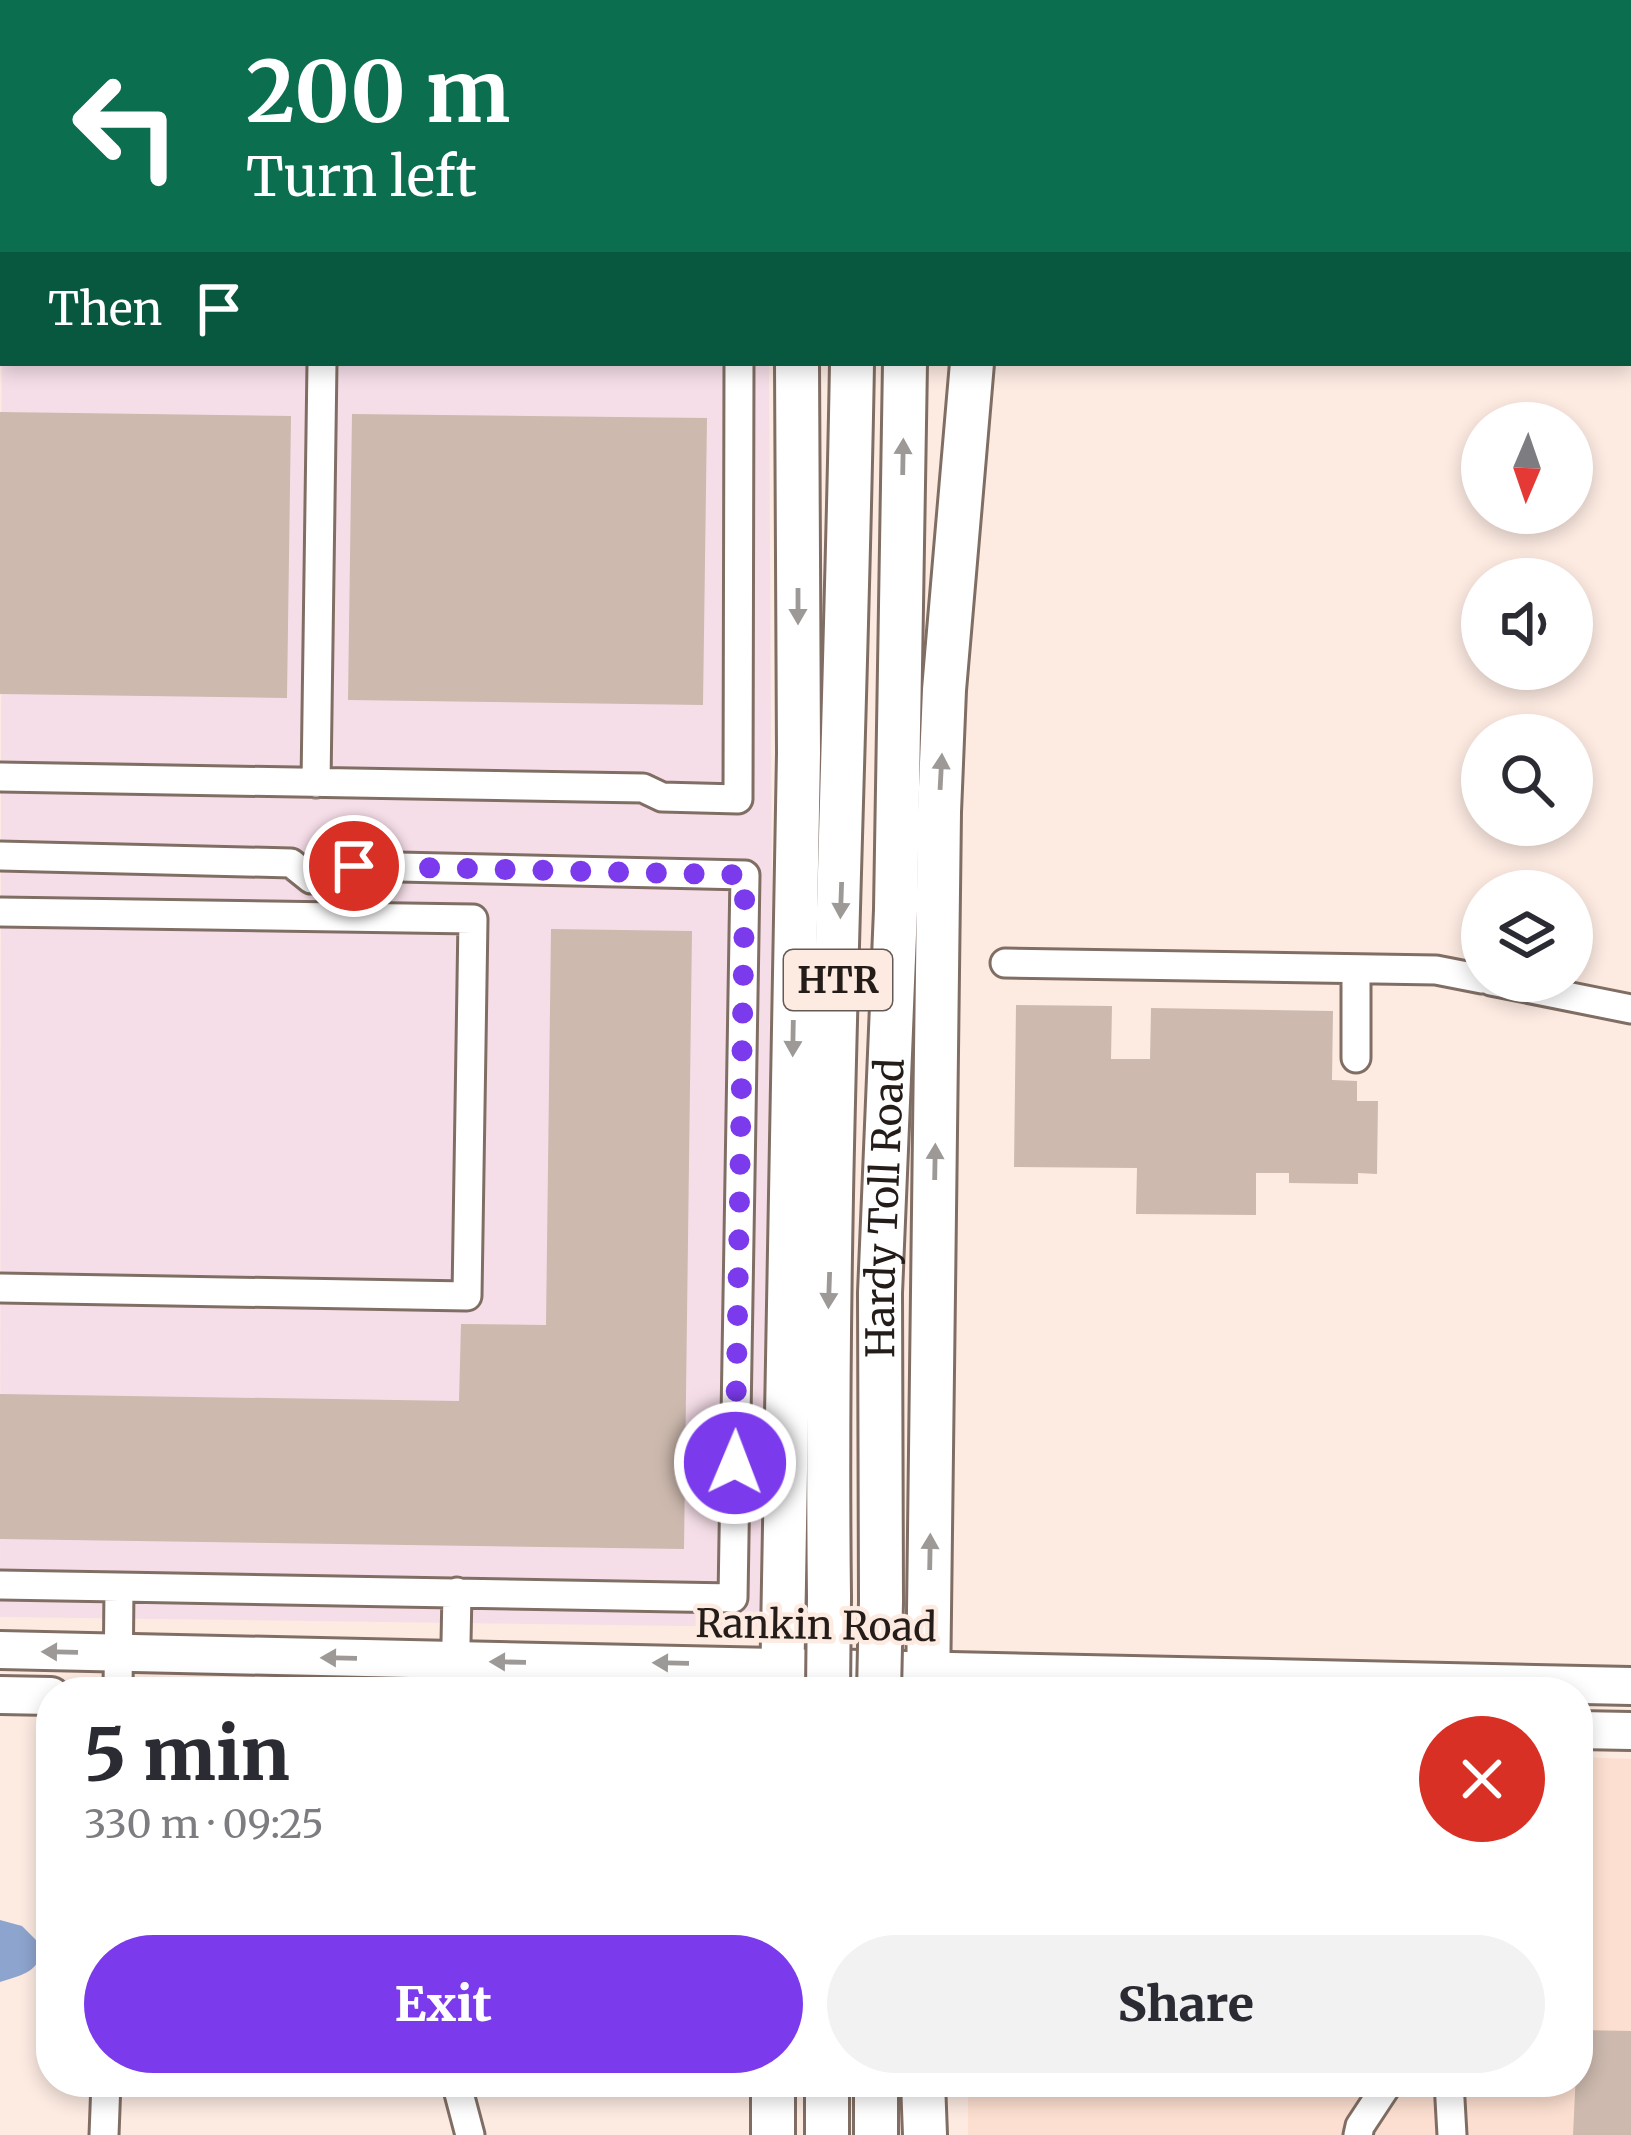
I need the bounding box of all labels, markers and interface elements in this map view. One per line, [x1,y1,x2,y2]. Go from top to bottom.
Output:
text: 200 m [246,39,510,145]
icon: left [48,48,204,204]
text: Turn left [246,143,477,211]
icon: arrive [186,276,252,342]
text: Then [48,281,162,337]
north arrow [1461,402,1593,534]
map controls [1461,402,1593,1002]
one-way arrow [894,437,913,475]
button: sound [1461,558,1593,690]
one-way arrow [788,588,808,626]
button: search [1461,714,1593,846]
one-way arrow [932,752,951,790]
pin [303,815,405,917]
icon: arrive [321,833,387,899]
button: layers [1461,870,1593,1002]
one-way arrow [831,882,850,920]
road number: HTR [784,950,892,1010]
one-way arrow [783,1020,802,1058]
street label: Hardy Toll Road [856,1057,915,1358]
one-way arrow [925,1142,945,1180]
one-way arrow [819,1272,838,1310]
position arrow [672,1400,798,1526]
one-way arrow [920,1532,939,1570]
street label: Rankin Road [695,1599,937,1652]
one-way arrow [40,1642,78,1661]
one-way arrow [319,1649,357,1668]
one-way arrow [488,1652,526,1671]
one-way arrow [651,1654,689,1673]
text: 5 min [84,1709,290,1800]
button: close [1419,1716,1545,1842]
text: 330 m · 09:25 [84,1800,324,1849]
button: Exit [84,1935,803,2073]
button: Share [827,1935,1545,2073]

